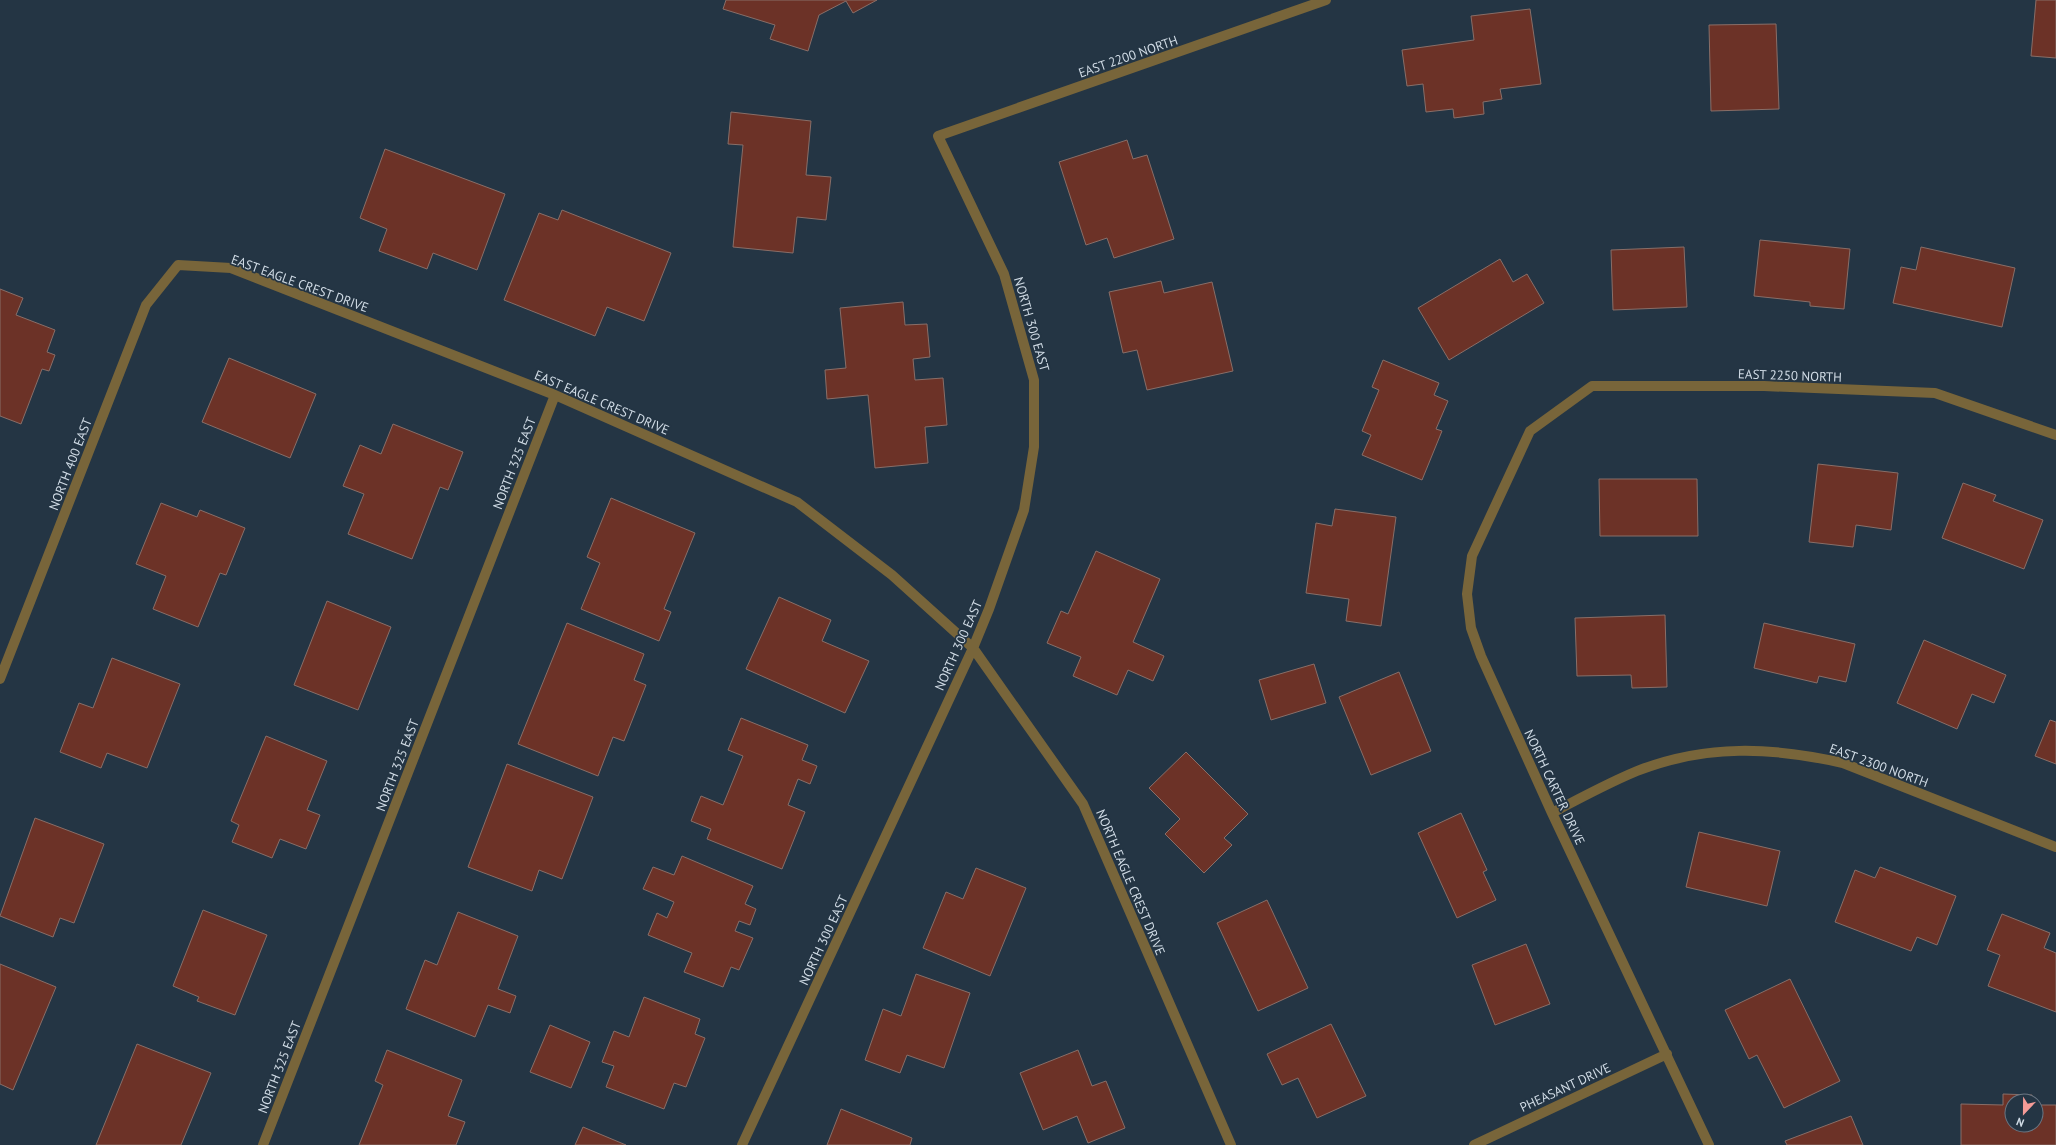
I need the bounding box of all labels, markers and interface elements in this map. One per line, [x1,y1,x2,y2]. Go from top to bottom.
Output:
street label: EAST 2200 NORTH [1076,32,1180,81]
street label: EAST EAGLE CREST DRIVE [229,251,371,316]
street label: NORTH 300 EAST [1010,275,1053,373]
street label: EAST 2250 NORTH [1738,365,1842,386]
street label: EAST EAGLE CREST DRIVE [532,366,672,439]
street label: NORTH 325 EAST [489,415,540,512]
street label: NORTH 400 EAST [45,416,96,513]
street label: NORTH 300 EAST [931,597,986,693]
street label: NORTH 325 EAST [372,717,423,814]
street label: NORTH CARTER DRIVE [1520,727,1589,848]
street label: EAST 2300 NORTH [1827,740,1931,791]
street label: NORTH EAGLE CREST DRIVE [1092,807,1169,958]
street label: NORTH 300 EAST [795,892,852,988]
street label: NORTH 325 EAST [254,1019,305,1116]
street label: PHEASANT DRIVE [1517,1059,1613,1116]
north arrow [2004,1093,2044,1133]
text: N [2014,1114,2026,1130]

